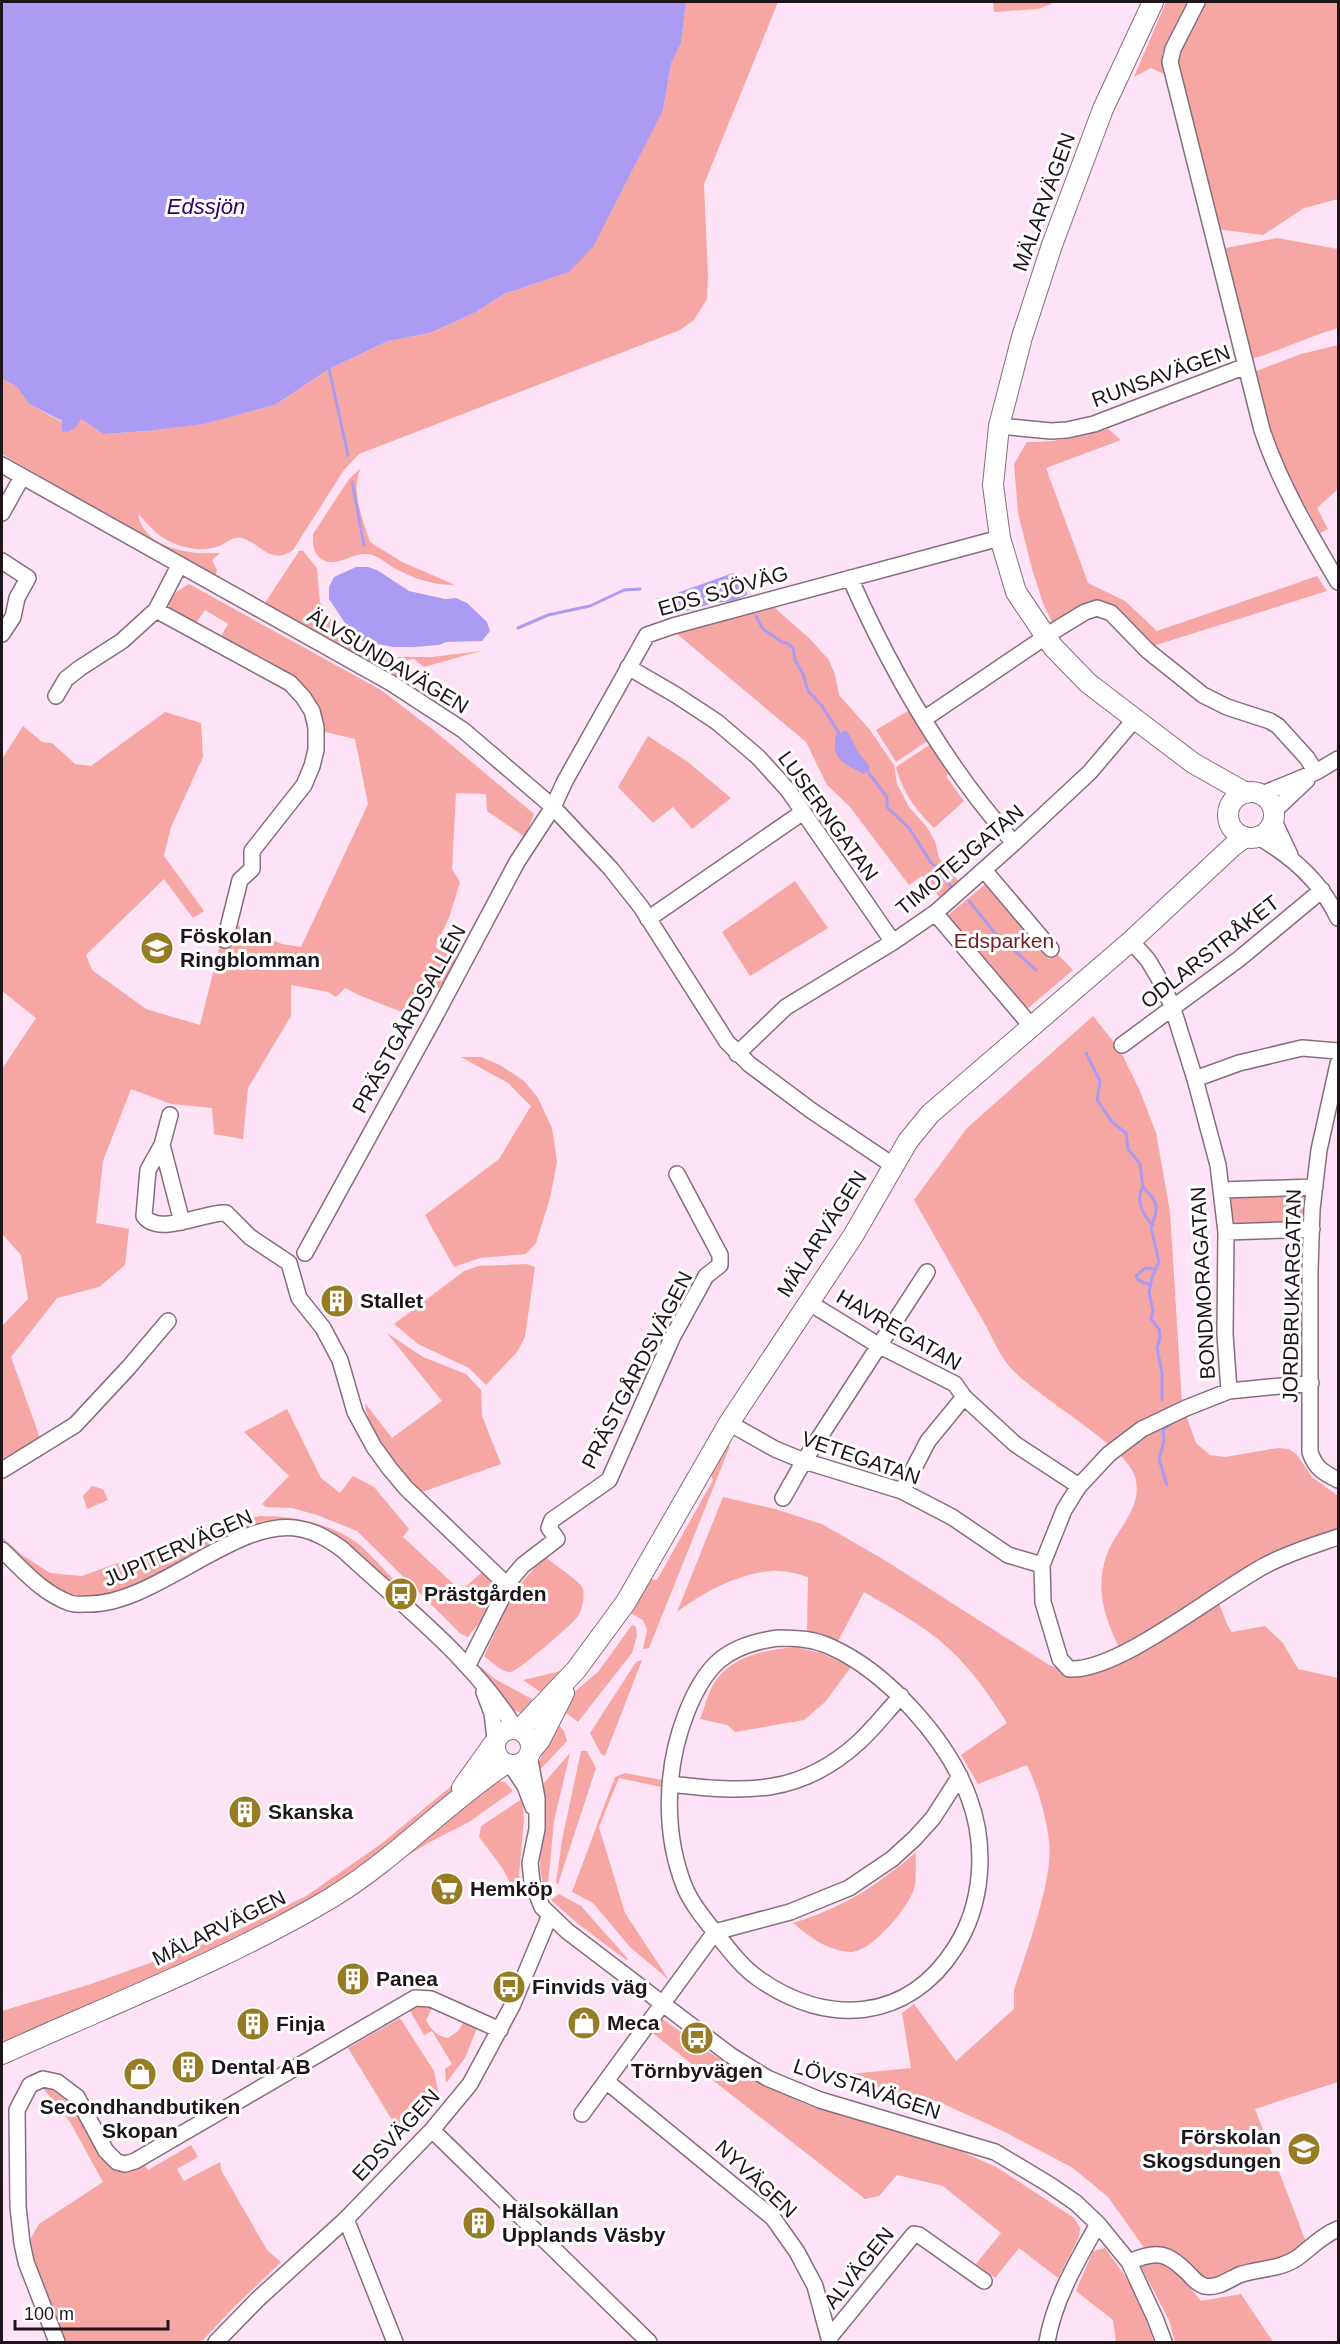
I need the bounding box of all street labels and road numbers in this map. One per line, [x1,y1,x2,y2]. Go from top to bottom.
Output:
street label: MÄLARVÄGEN [1008,130,1079,274]
street label: RUNSAVÄGEN [1089,340,1233,411]
street label: EDS SJÖVÄG [655,561,791,620]
street label: ÄLVSUNDAVÄGEN [304,603,473,718]
street label: LUSERNGATAN [774,746,883,885]
street label: TIMOTEJGATAN [891,800,1028,920]
street label: ODLARSTRÅKET [1136,890,1284,1013]
street label: PRÄSTGÅRDSALLÉN [347,921,470,1117]
street label: MÄLARVÄGEN [772,1166,871,1301]
street label: BONDMORAGATAN [1186,1186,1219,1380]
street label: JORDBRUKARGATAN [1278,1189,1305,1403]
street label: PRÄSTGÅRDSVÄGEN [577,1267,696,1472]
street label: HAVREGATAN [833,1285,966,1375]
street label: VETEGATAN [799,1426,924,1489]
street label: JUPITERVÄGEN [100,1504,256,1591]
street label: MÄLARVÄGEN [148,1885,289,1970]
street label: LÖVSTAVÄGEN [791,2054,944,2123]
street label: EDSVÄGEN [347,2084,444,2185]
street label: NYVÄGEN [711,2135,802,2222]
street label: ALVÄGEN [819,2223,898,2313]

